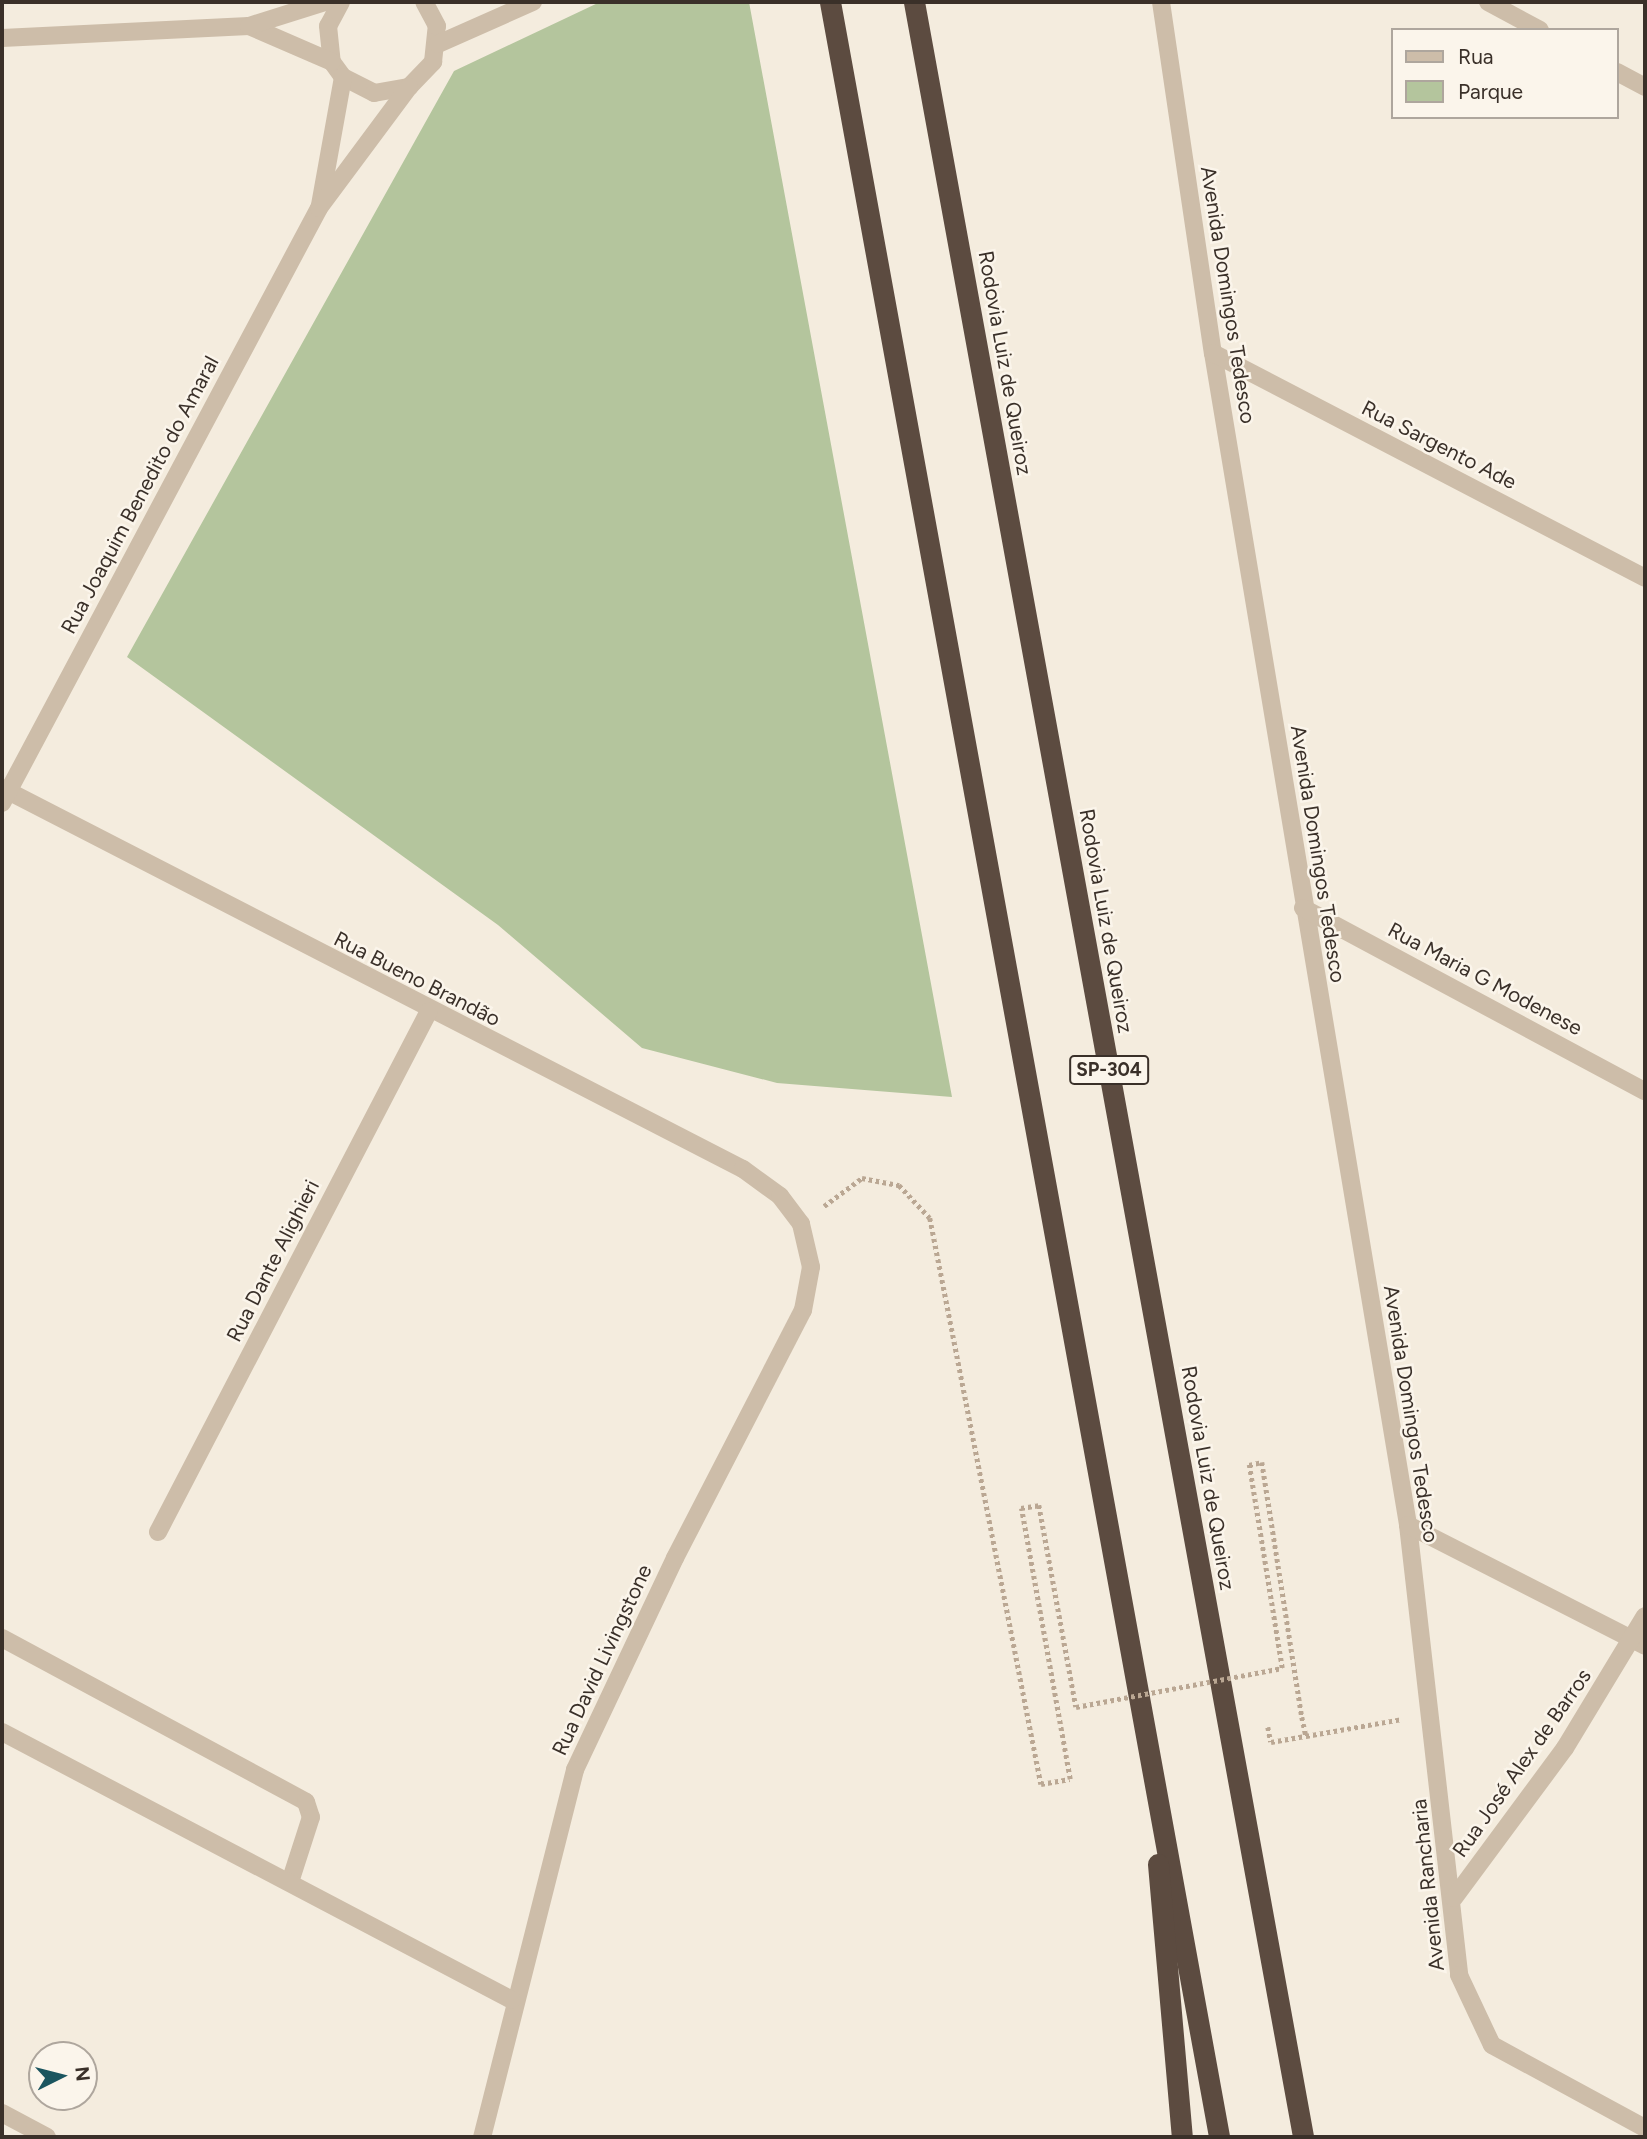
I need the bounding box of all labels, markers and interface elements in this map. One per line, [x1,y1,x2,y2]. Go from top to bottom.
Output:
legend [1392,28,1619,119]
text: Rua [1458,44,1494,69]
text: Parque [1458,79,1523,104]
street label: Avenida Domingos Tedesco [1195,164,1261,426]
street label: Rodovia Luiz de Queiroz [973,249,1037,477]
street label: Rua Joaquim Benedito do Amaral [56,352,224,638]
street label: Rua Sargento Ade [1358,395,1520,495]
street label: Avenida Domingos Tedesco [1285,723,1351,985]
street label: Rodovia Luiz de Queiroz [1074,807,1138,1035]
street label: Rua Maria G Modenese [1384,917,1586,1041]
street label: Rua Bueno Brandão [330,926,504,1032]
road number: SP-304 [1069,1054,1149,1086]
street label: Rua Dante Alighieri [221,1176,325,1346]
street label: Avenida Domingos Tedesco [1378,1283,1444,1545]
street label: Rodovia Luiz de Queiroz [1176,1364,1240,1592]
street label: Rua David Livingstone [547,1561,657,1759]
street label: Rua José Alex de Barros [1447,1664,1597,1862]
street label: Avenida Rancharia [1406,1798,1450,1972]
north arrow [28,2041,98,2111]
text: N [70,2065,95,2082]

